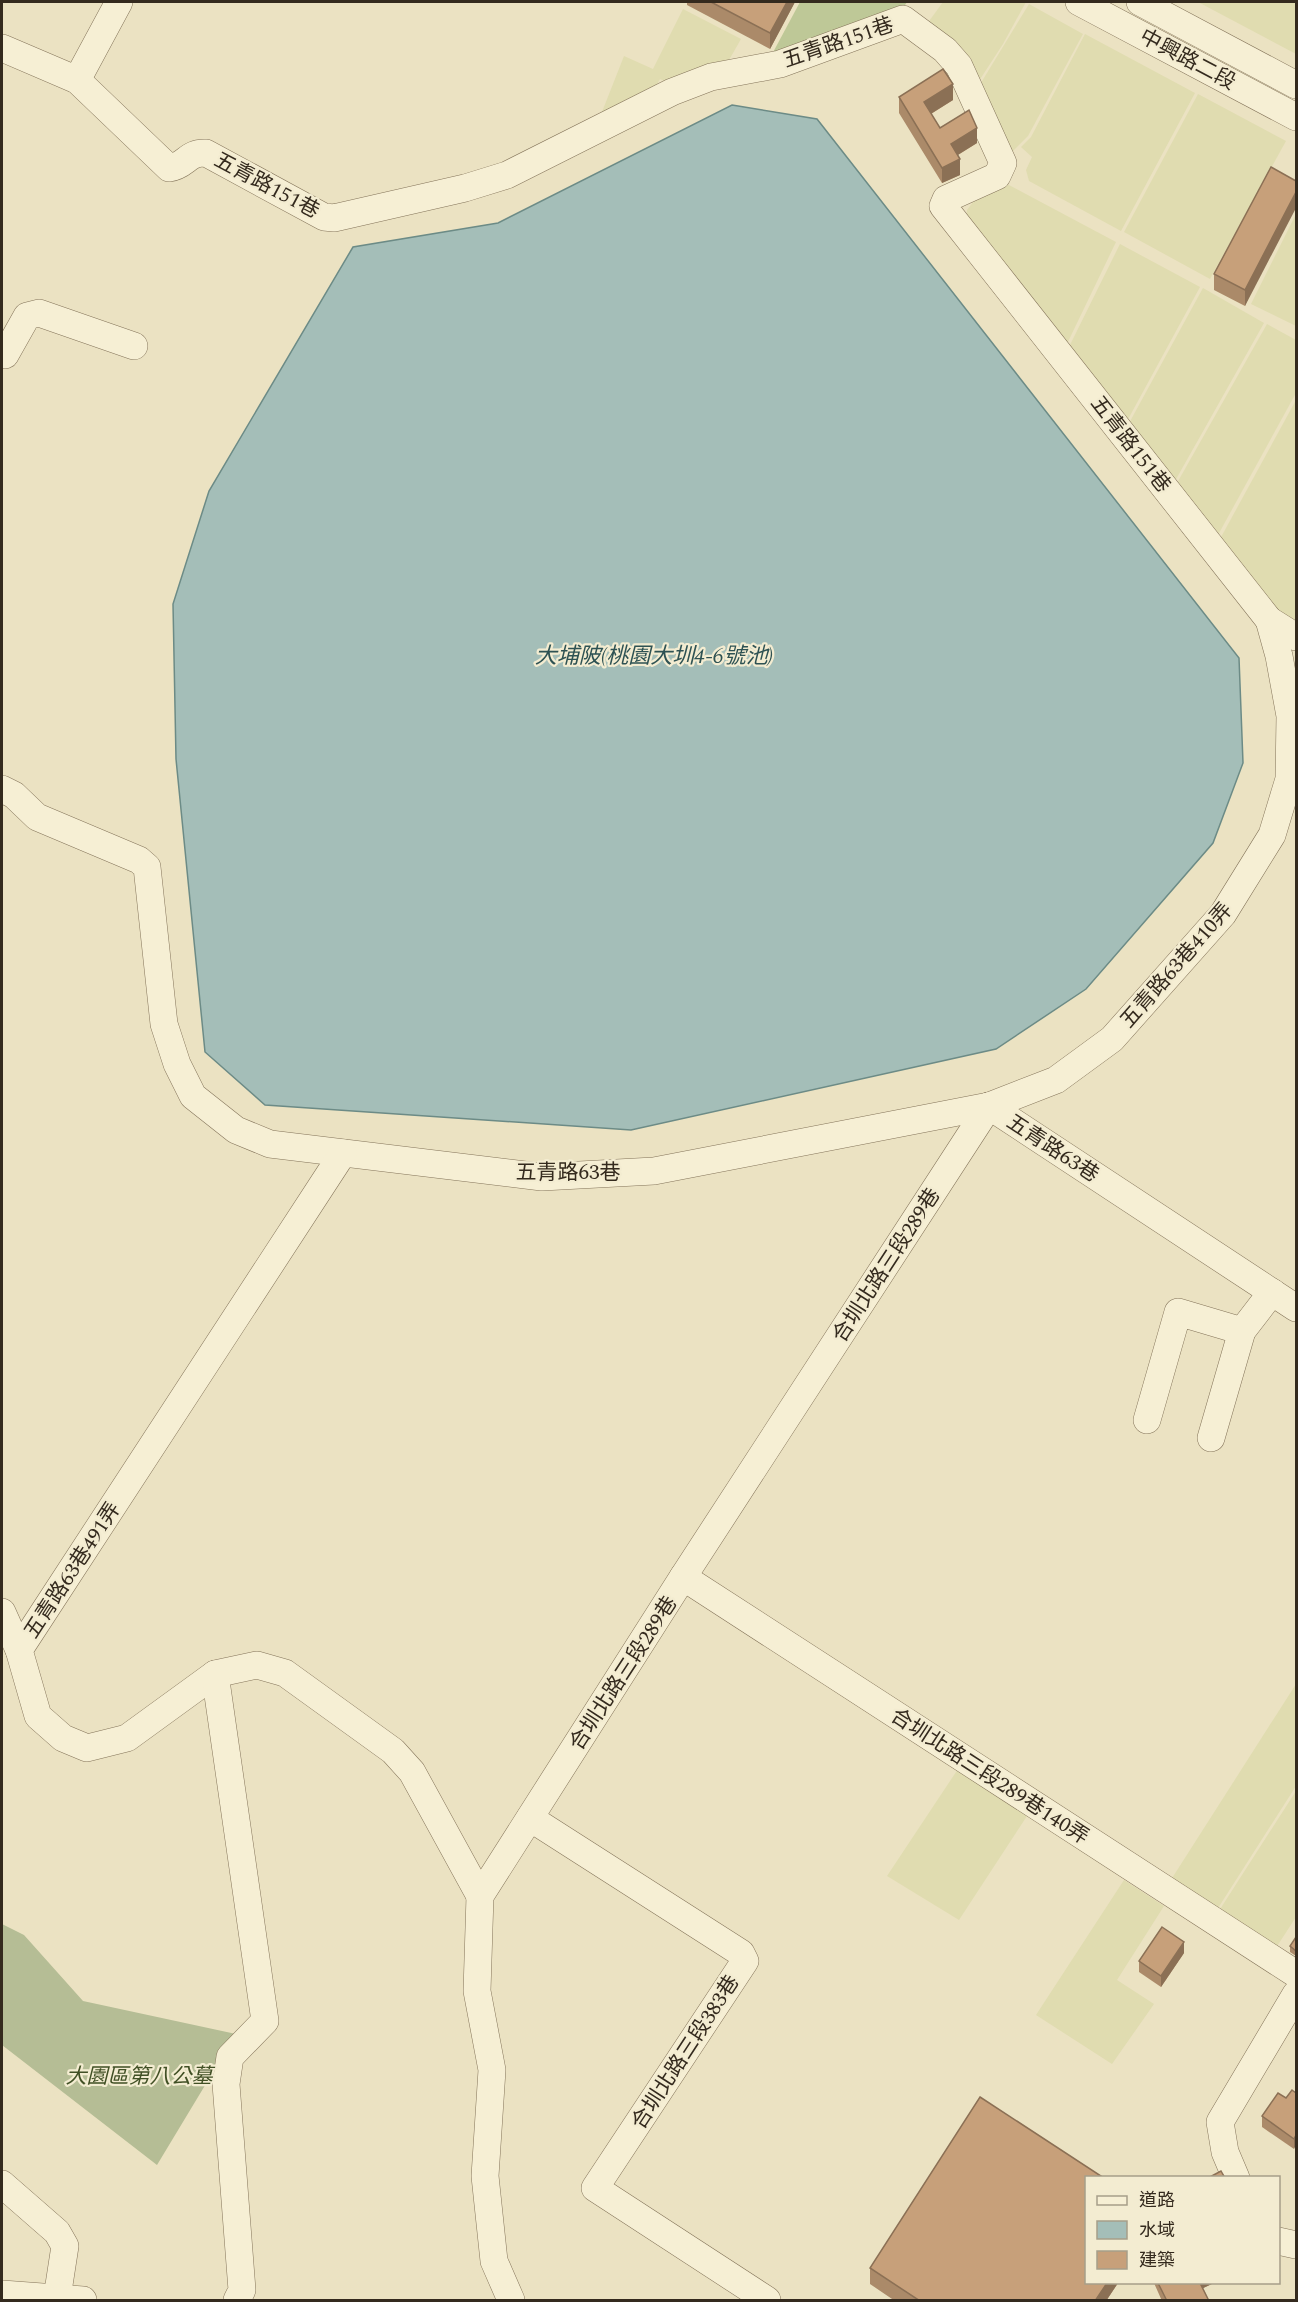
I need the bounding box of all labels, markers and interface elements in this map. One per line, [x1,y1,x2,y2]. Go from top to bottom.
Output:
street label: 五青路151巷 [779,9,898,77]
street label: 中興路二段 [1134,21,1241,99]
street label: 五青路151巷 [208,145,325,227]
street label: 五青路151巷 [1082,389,1178,500]
water label: 大埔陂(桃園大圳4-6號池) [535,640,773,673]
street label: 五青路63巷410弄 [1113,896,1240,1036]
street label: 五青路63巷 [1000,1107,1105,1191]
street label: 五青路63巷 [516,1157,621,1189]
street label: 合圳北路三段289巷 [825,1182,949,1349]
street label: 五青路63巷491弄 [17,1496,129,1645]
street label: 合圳北路三段289巷 [562,1590,686,1757]
street label: 合圳北路三段289巷140弄 [884,1701,1095,1853]
street label: 合圳北路三段383巷 [624,1969,748,2136]
park label: 大園區第八公墓 [66,2061,215,2093]
legend [1085,2176,1280,2284]
text: 道路 [1139,2187,1175,2214]
text: 水域 [1139,2217,1175,2244]
text: 建築 [1139,2247,1175,2274]

